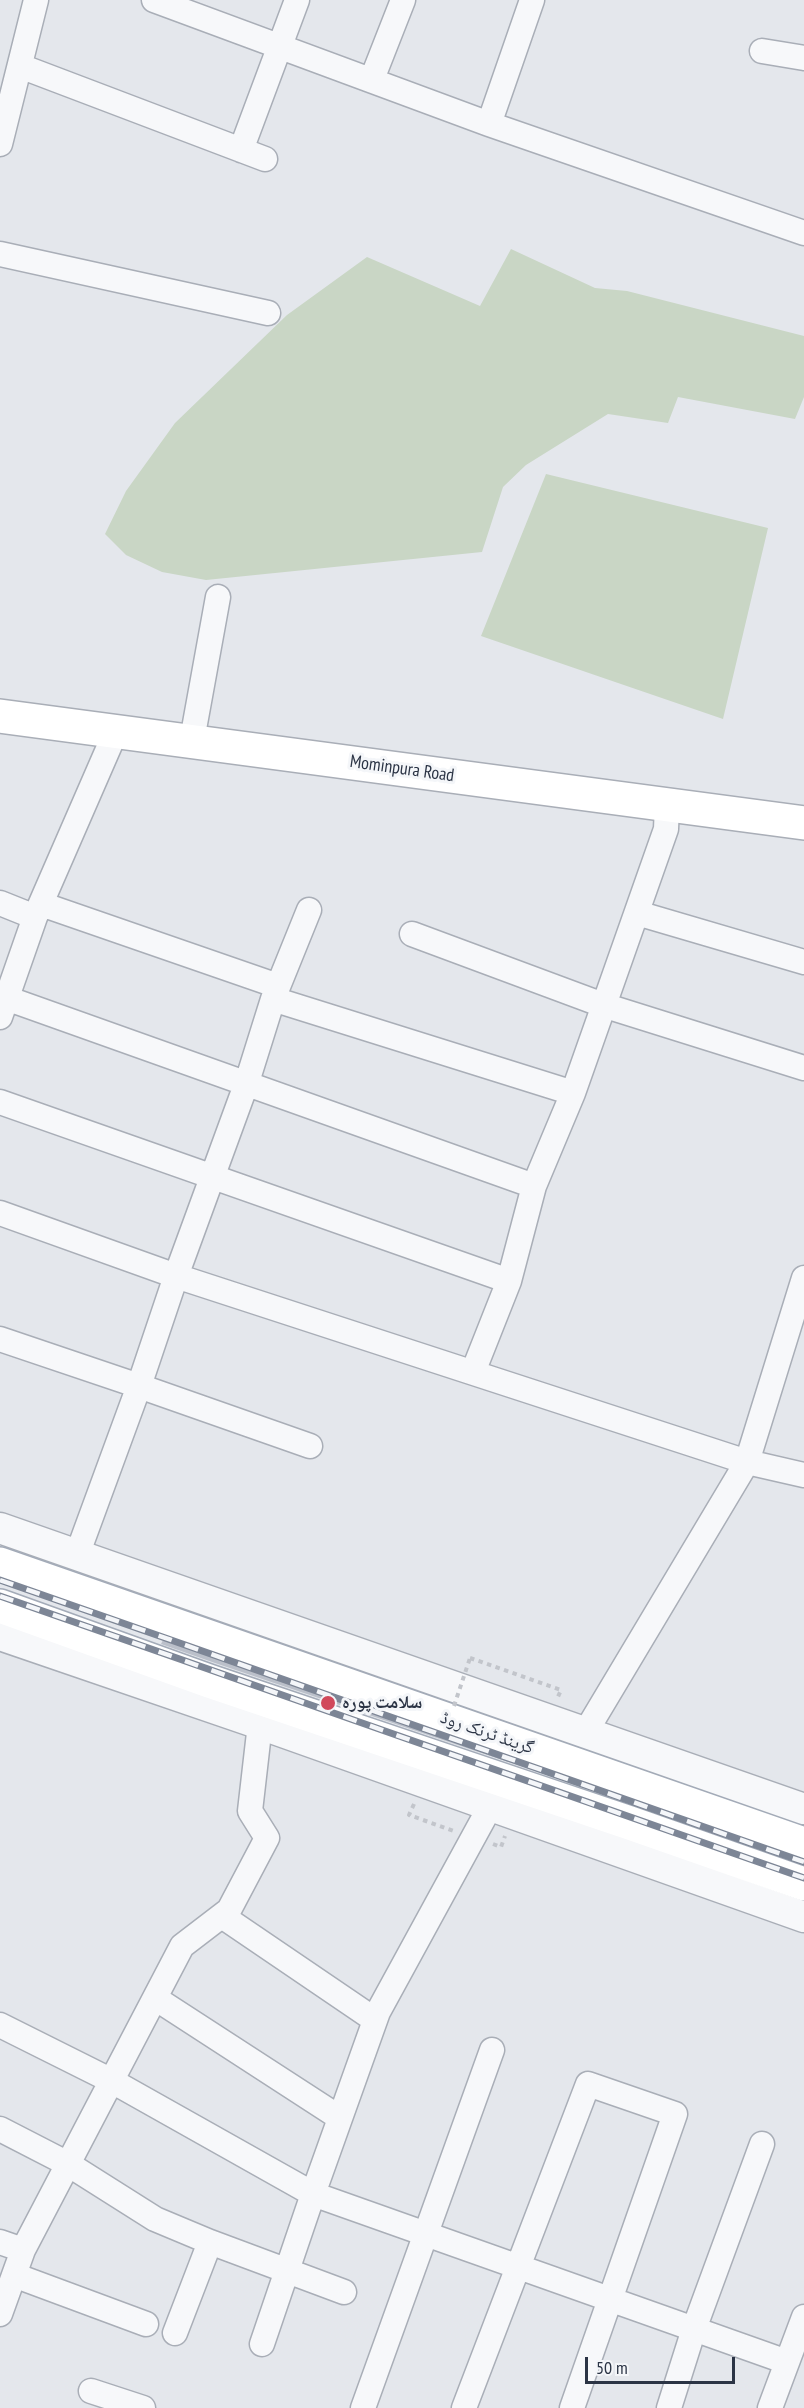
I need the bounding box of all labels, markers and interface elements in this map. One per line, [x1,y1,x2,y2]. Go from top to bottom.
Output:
street label: Mominpura Road [348,751,456,787]
place label: سلامت پورہ [342,1692,422,1714]
marker: سلامت پورہ [319,1694,337,1712]
street label: گرینڈ ٹرنک روڈ [437,1707,537,1759]
scale bar [588,2345,738,2383]
text: 50 m [596,2356,628,2379]

